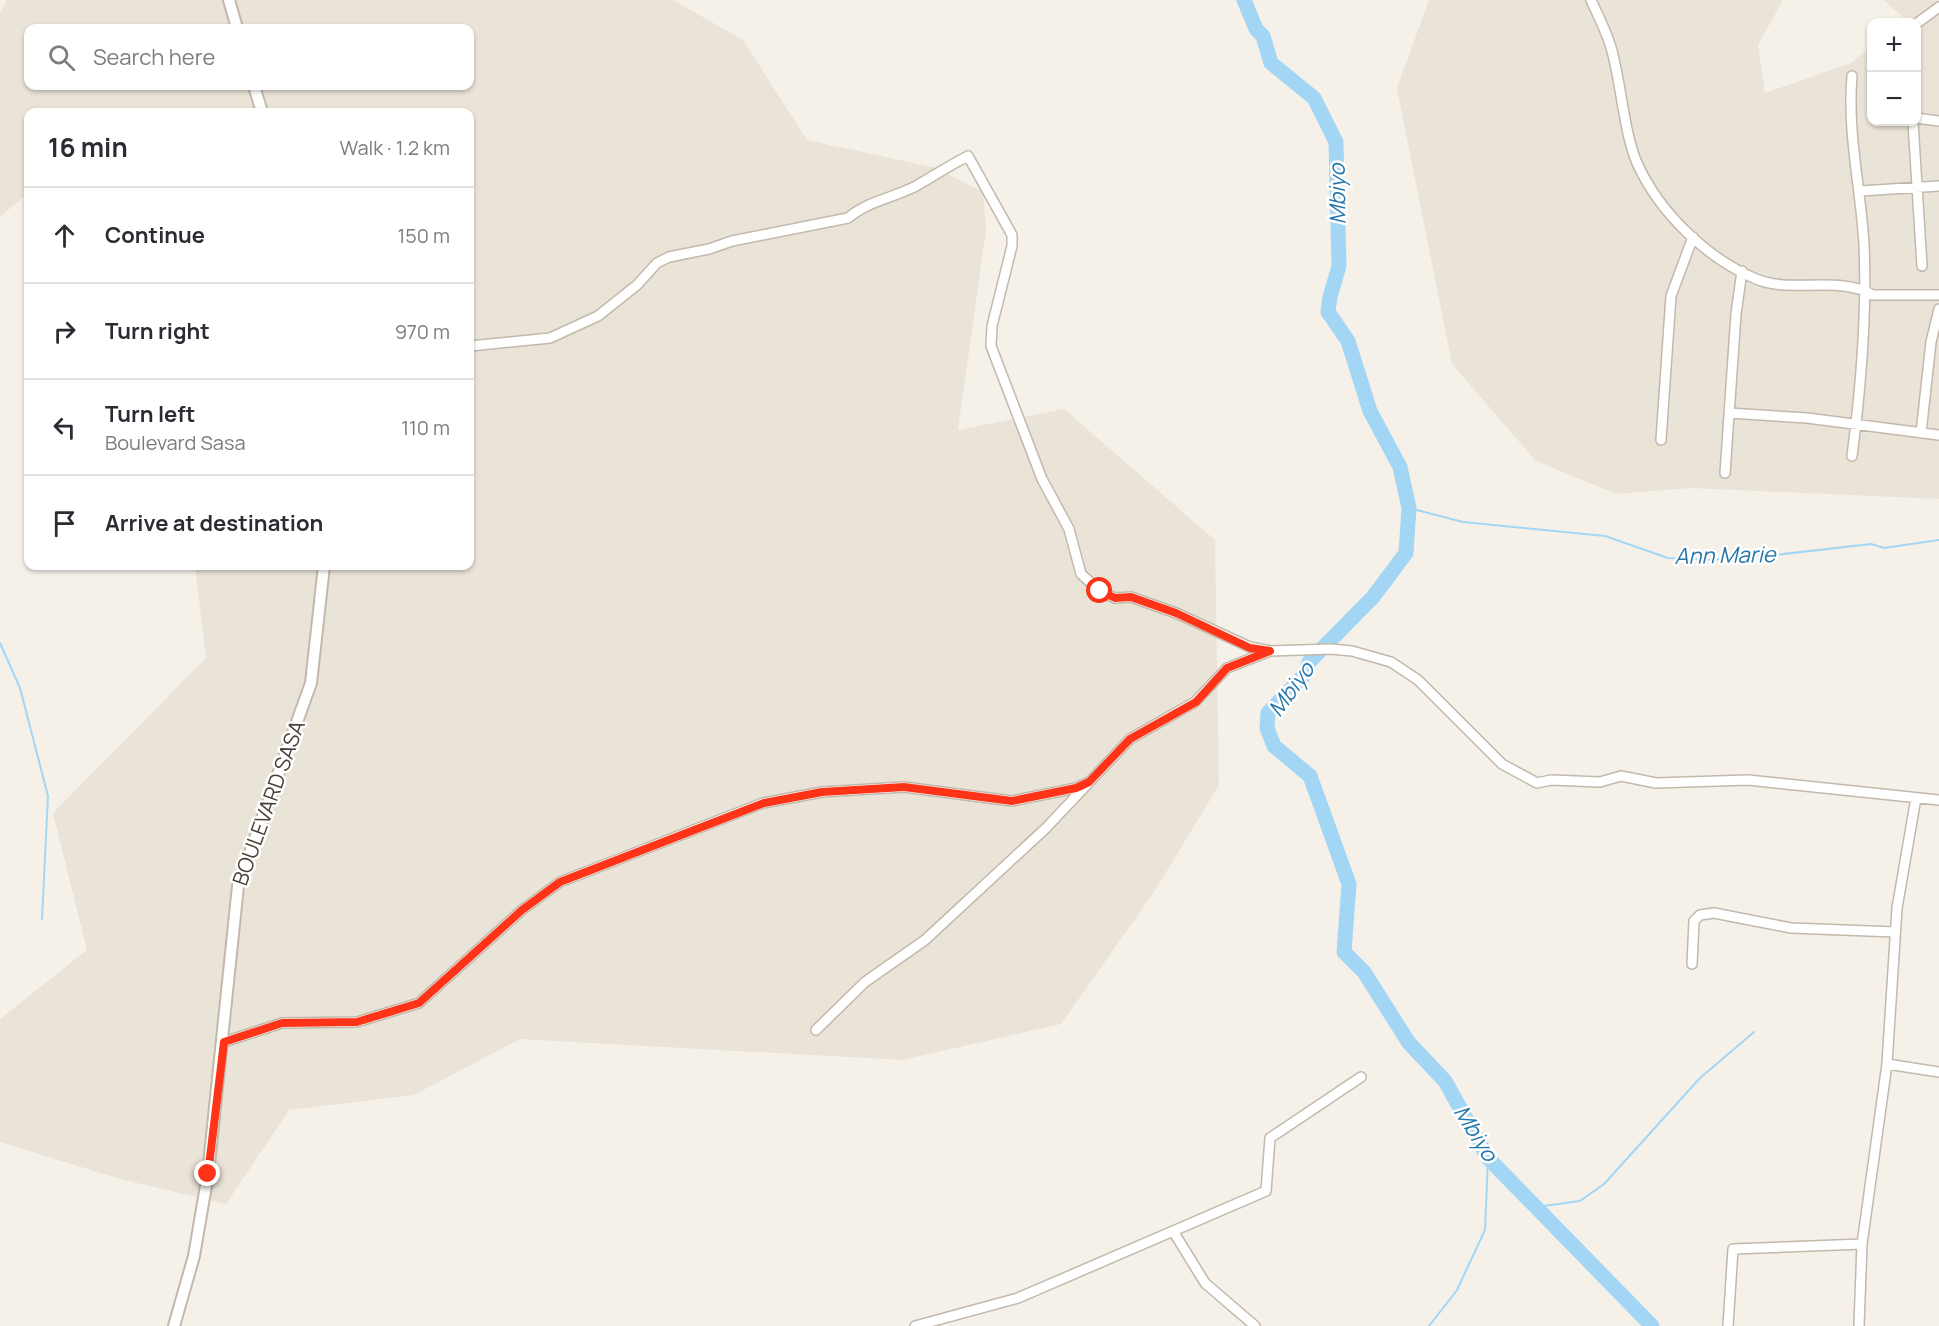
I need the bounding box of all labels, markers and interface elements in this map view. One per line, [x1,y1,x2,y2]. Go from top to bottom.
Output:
map controls [1867,18,1921,126]
button: + [1867,18,1921,72]
search box [24,24,474,90]
icon: search [45,41,78,74]
text: Search here [93,42,215,72]
button: − [1867,72,1921,126]
text: 16 min [48,129,128,165]
text: Walk · 1.2 km [340,134,450,161]
water label: Mbiyo [1321,161,1353,225]
icon: ahead [48,219,81,252]
text: Continue [105,220,205,250]
text: 150 m [397,222,450,249]
icon: right [48,315,81,348]
text: Turn right [105,316,210,346]
text: 970 m [395,318,450,345]
text: Turn left [105,399,195,429]
icon: left [48,411,81,444]
text: 110 m [401,414,450,441]
text: Boulevard Sasa [105,429,246,456]
icon: arrive [48,507,81,540]
text: Arrive at destination [105,508,323,538]
water label: Ann Marie [1674,539,1777,571]
route start [1086,577,1112,603]
water label: Mbiyo [1261,654,1322,722]
street label: BOULEVARD SASA [225,716,311,889]
water label: Mbiyo [1447,1099,1506,1168]
route end [194,1160,220,1186]

